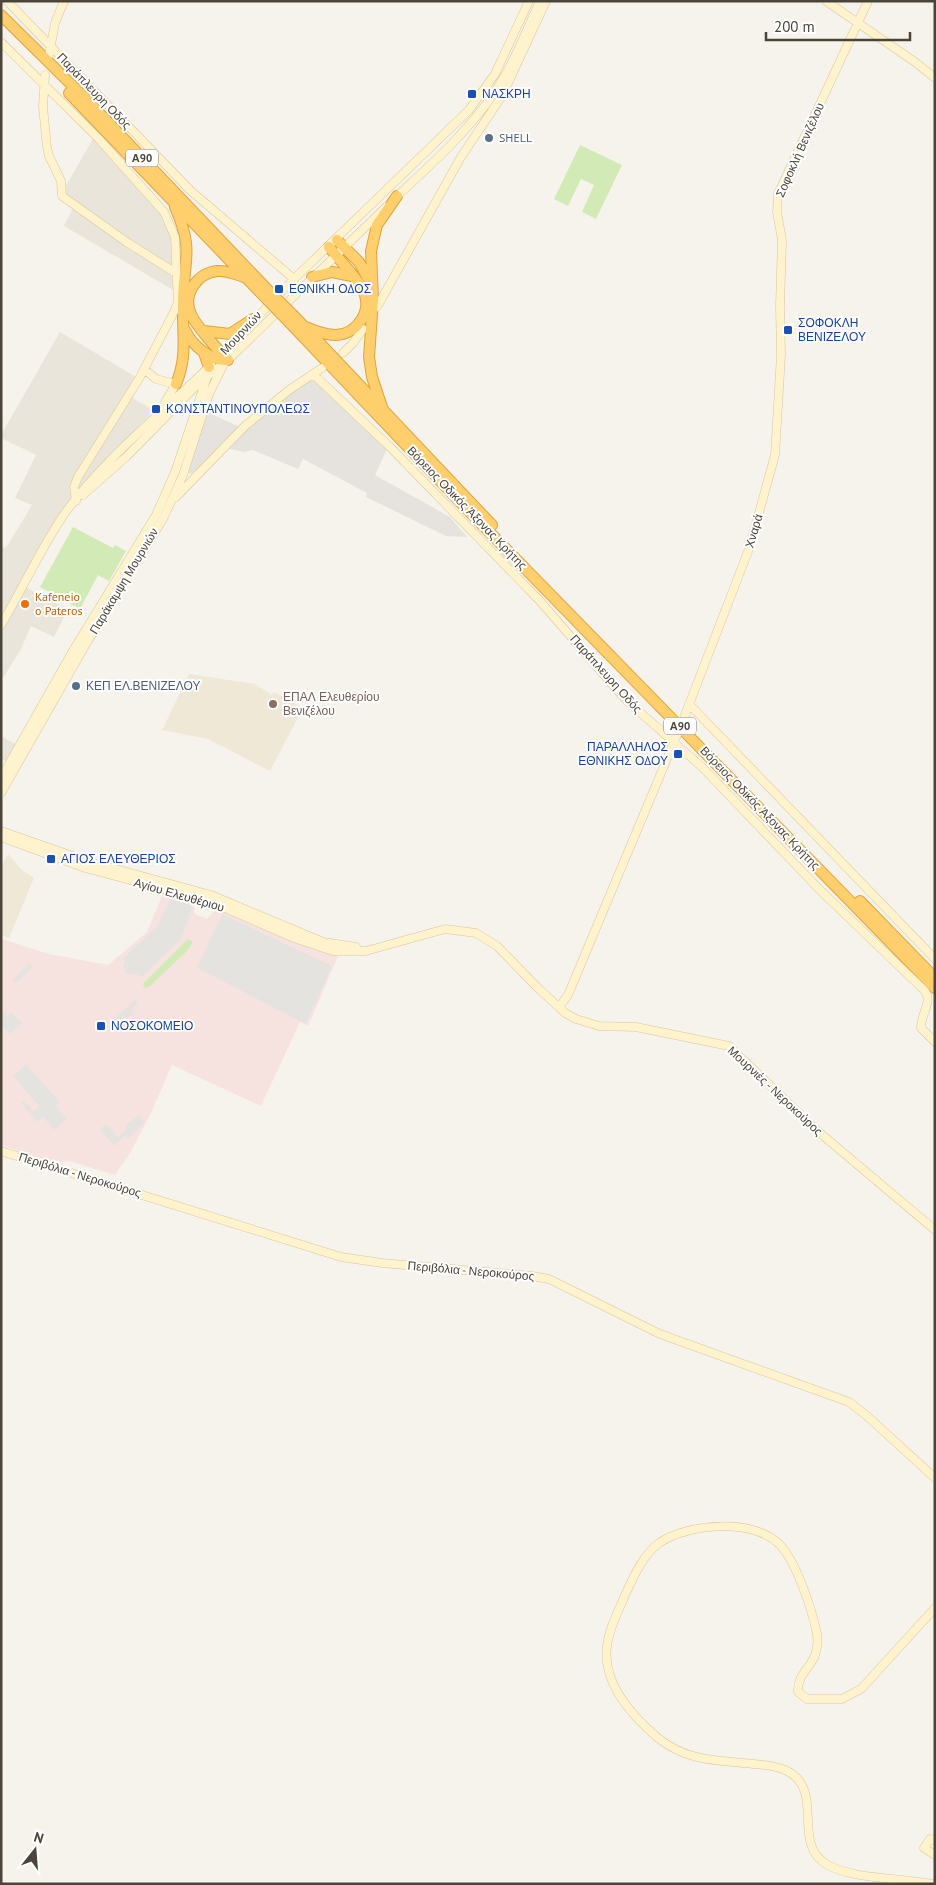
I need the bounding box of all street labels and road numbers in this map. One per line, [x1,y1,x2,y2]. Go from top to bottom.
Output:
street label: Παράπλευρη Οδός [54,49,135,132]
street label: Σοφοκλή Βενιζέλου [772,100,827,200]
road number: Α90 [126,150,158,167]
street label: Μουρνιών [217,308,265,358]
street label: Βόρειος Οδικός Άξονας Κρήτης [404,443,530,573]
street label: Χναρά [742,512,766,550]
street label: Παράκαμψη Μουρνιών [86,525,161,637]
street label: Παράπλευρη Οδός [567,631,646,716]
road number: Α90 [664,718,696,734]
street label: Βόρειος Οδικός Άξονας Κρήτης [697,743,823,873]
street label: Αγίου Ελευθέριου [132,874,226,915]
street label: Μουρνιές - Νεροκούρος [725,1043,826,1139]
street label: Περιβόλια - Νεροκούρος [17,1149,143,1200]
street label: Περιβόλια - Νεροκούρος [407,1257,535,1284]

